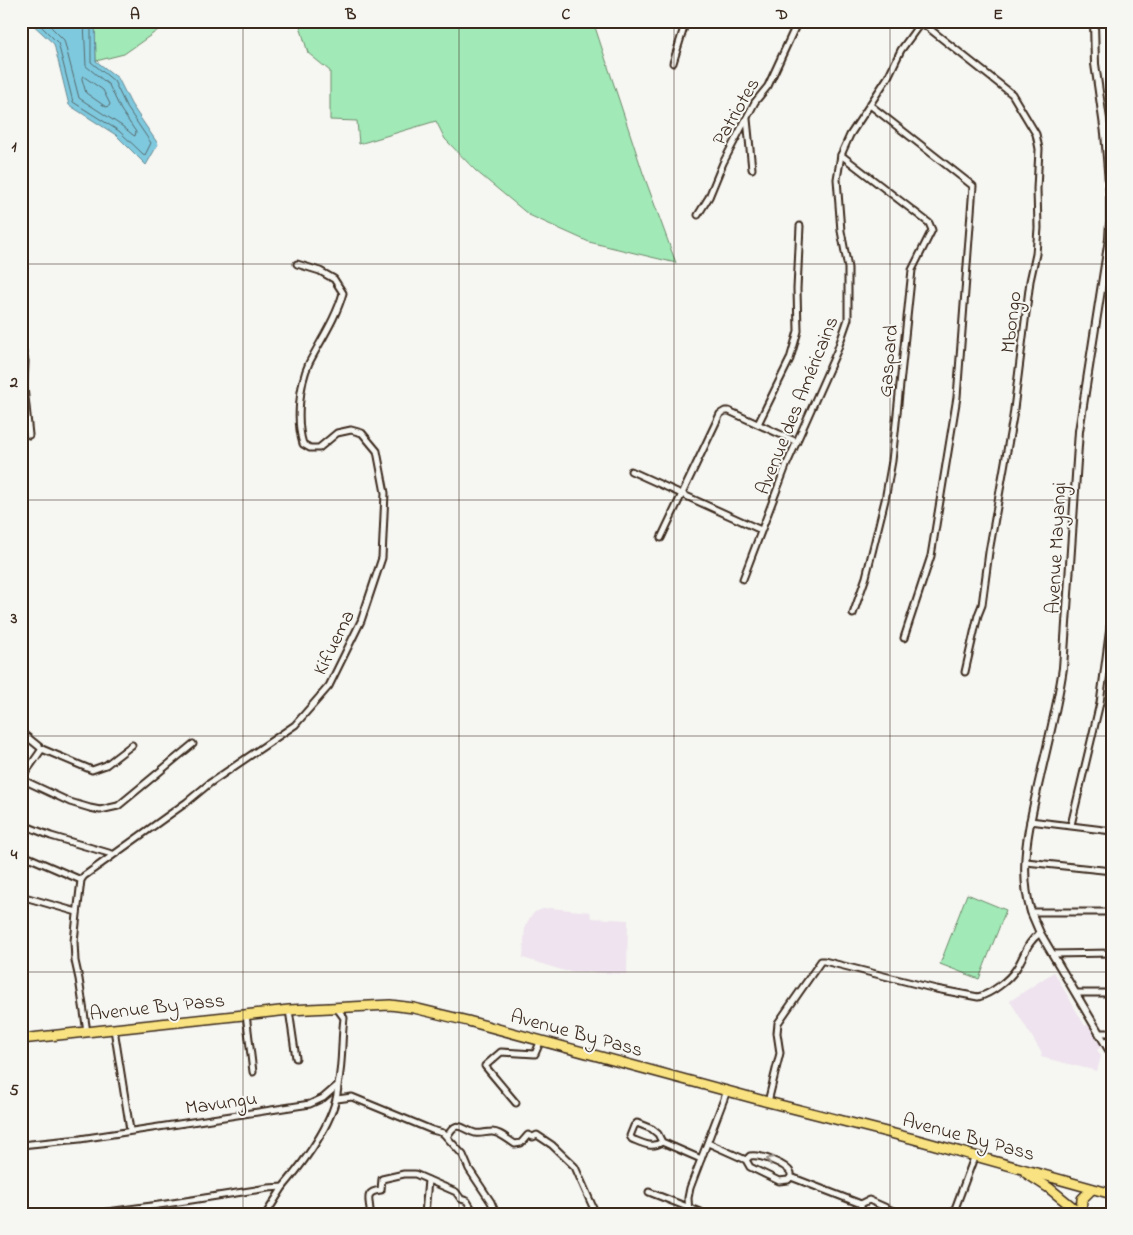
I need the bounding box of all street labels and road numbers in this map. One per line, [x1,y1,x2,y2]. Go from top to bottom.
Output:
street label: Patriotes [706,73,768,152]
street label: Mbongo [994,290,1032,355]
street label: Avenue des Américains [749,312,847,500]
street label: Gaspard [872,324,907,399]
street label: Avenue Mayangi [1040,481,1076,615]
street label: Kifuema [307,606,363,681]
street label: Avenue By Pass [88,987,226,1030]
street label: Avenue By Pass [507,1003,646,1066]
street label: Mavungu [184,1085,259,1125]
street label: Avenue By Pass [899,1107,1038,1170]

